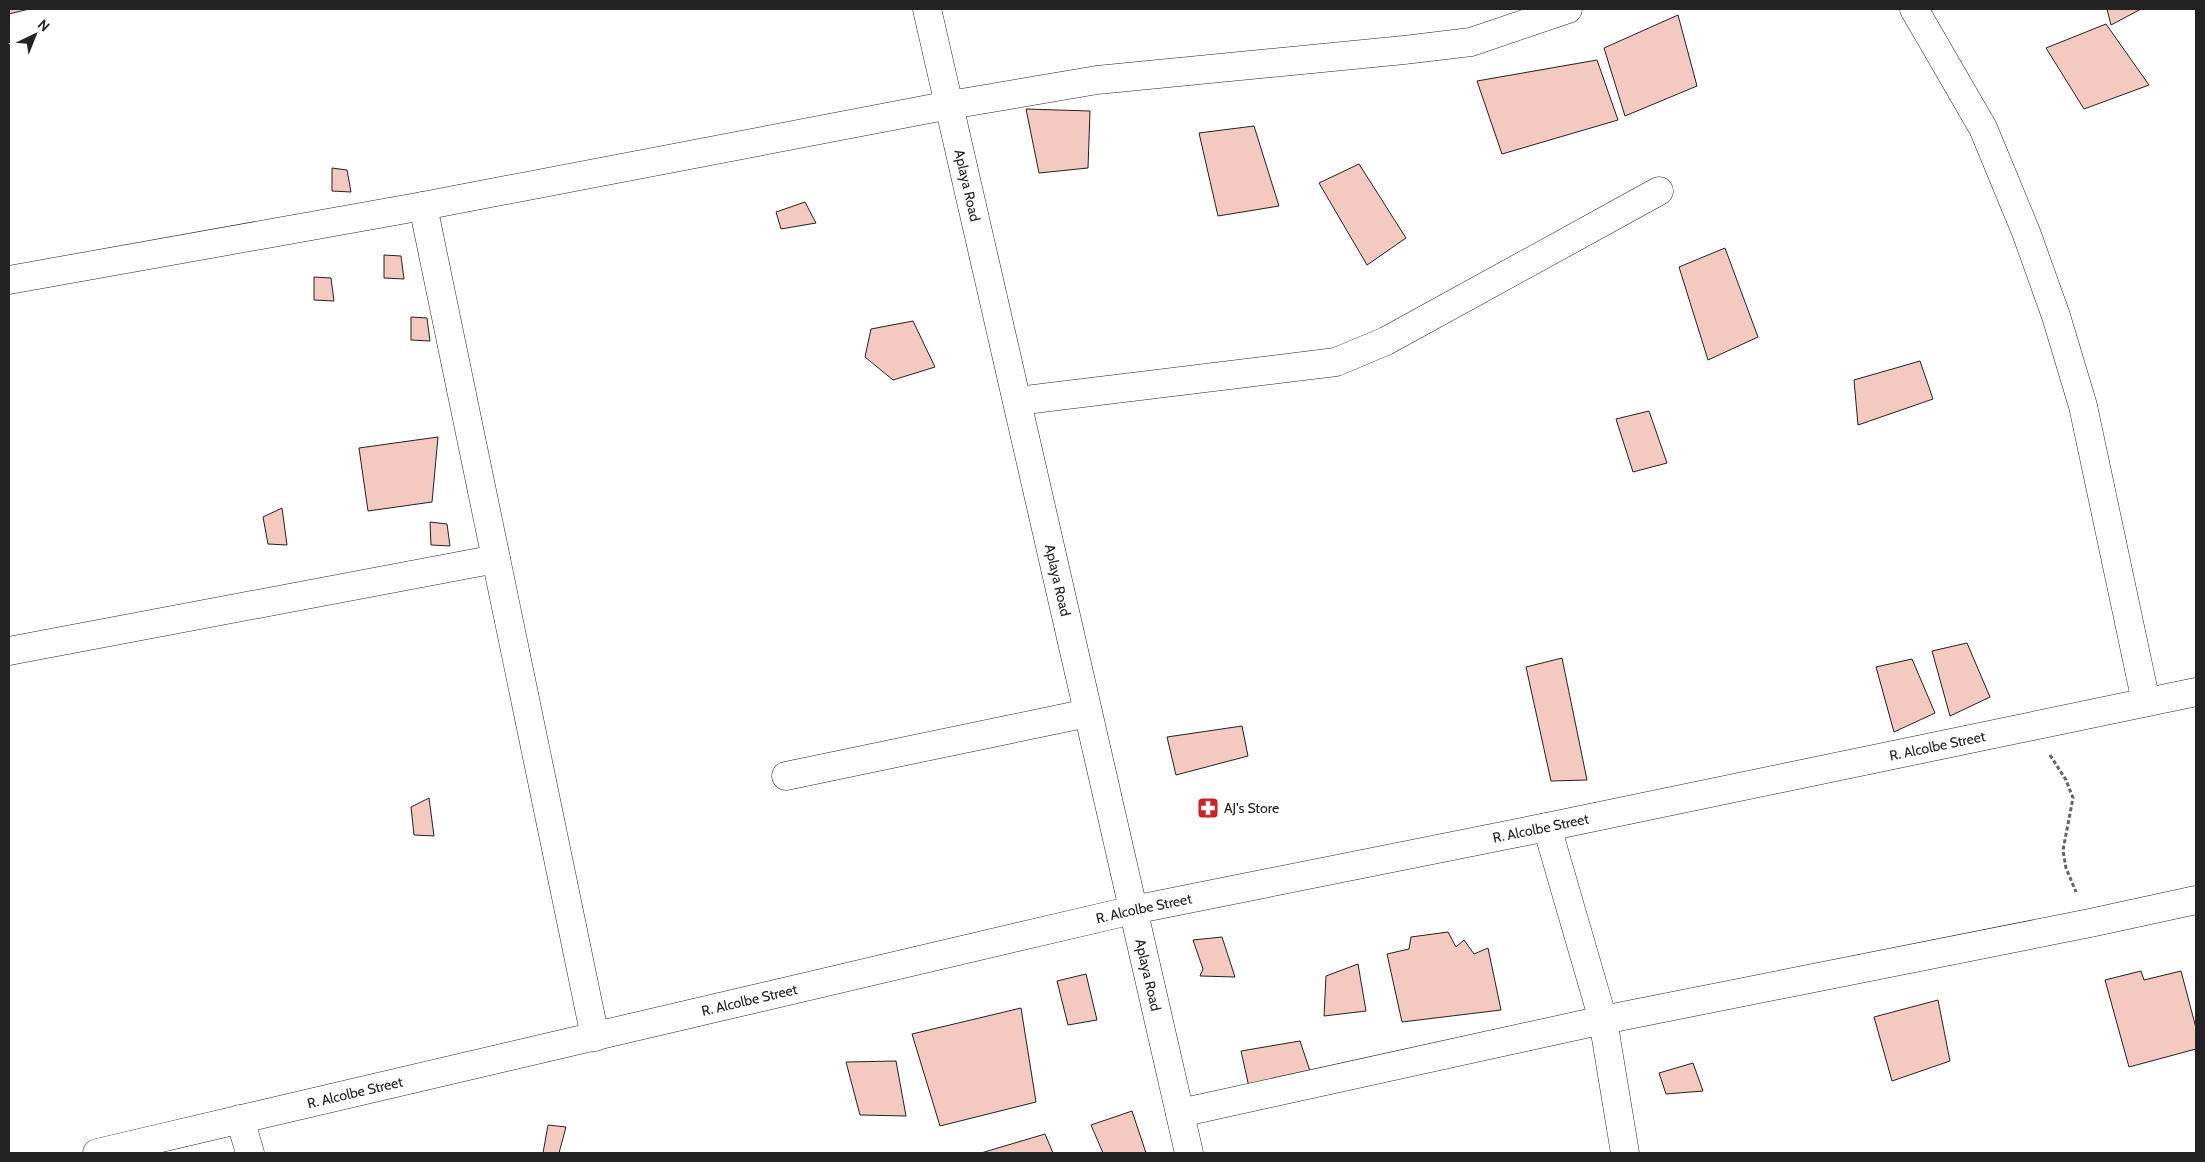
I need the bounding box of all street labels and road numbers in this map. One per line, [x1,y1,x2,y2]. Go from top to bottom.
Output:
street label: Aplaya Road [950,148,984,223]
street label: Aplaya Road [1041,542,1075,618]
street label: R. Alcolbe Street [1888,727,1987,765]
street label: R. Alcolbe Street [1491,809,1591,847]
street label: R. Alcolbe Street [1094,889,1194,927]
street label: Aplaya Road [1131,937,1165,1013]
street label: R. Alcolbe Street [700,980,799,1020]
street label: R. Alcolbe Street [305,1073,405,1112]

